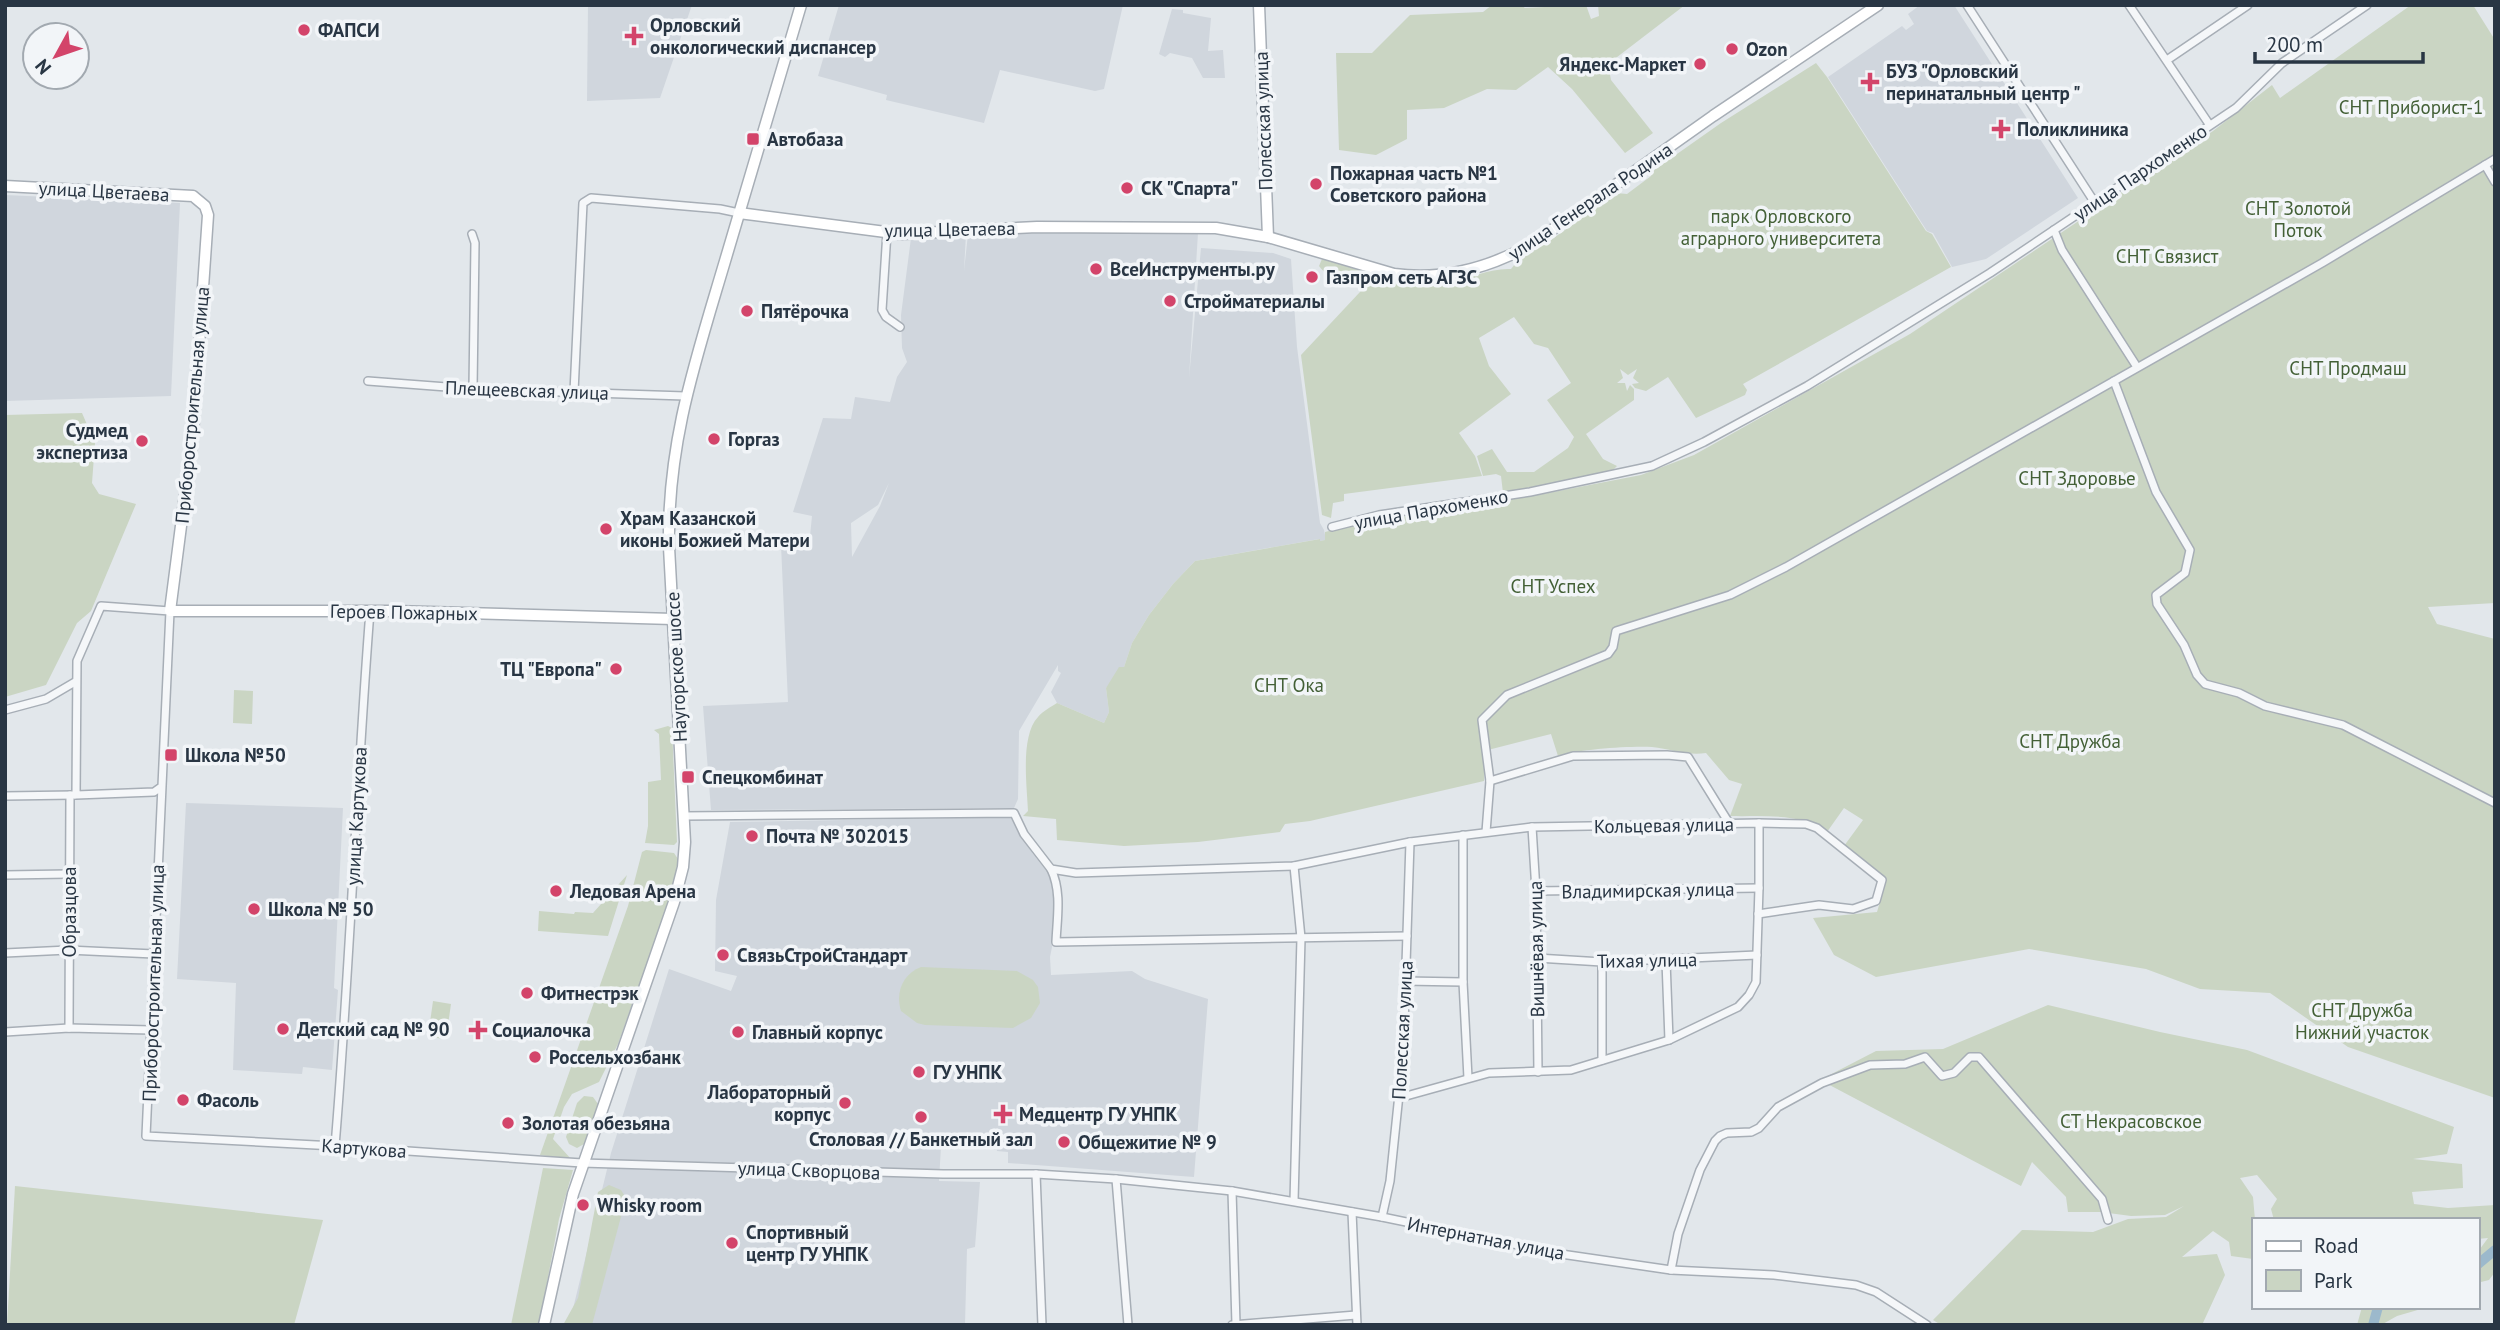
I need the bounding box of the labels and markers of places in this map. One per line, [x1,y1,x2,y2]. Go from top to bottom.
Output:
place label: Орловский онкологический диспансер [650,13,876,59]
place label: ФАПСИ [318,18,380,42]
marker: ФАПСИ [296,22,312,38]
marker: Орловский онкологический диспансер [624,26,644,46]
place label: Ozon [1746,37,1788,61]
marker: Ozon [1724,41,1740,57]
place label: Яндекс-Маркет [1559,52,1686,76]
marker: Яндекс-Маркет [1692,56,1708,72]
place label: БУЗ "Орловский перинатальный центр " [1886,59,2081,105]
marker: БУЗ "Орловский перинатальный центр " [1860,72,1880,92]
place label: Поликлиника [2017,117,2129,141]
marker: Поликлиника [1991,119,2011,139]
place label: Автобаза [767,127,843,151]
marker: Автобаза [745,131,761,147]
place label: Пожарная часть №1 Советского района [1330,161,1498,207]
place label: СК "Спарта" [1141,176,1238,200]
marker: Пожарная часть №1 Советского района [1308,176,1324,192]
marker: СК "Спарта" [1119,180,1135,196]
place label: ВсеИнструменты.ру [1110,257,1276,281]
marker: ВсеИнструменты.ру [1088,261,1104,277]
place label: Газпром сеть АГЗС [1326,265,1478,289]
marker: Газпром сеть АГЗС [1304,269,1320,285]
place label: Стройматериалы [1184,289,1325,313]
marker: Стройматериалы [1162,293,1178,309]
place label: Пятёрочка [761,299,849,323]
marker: Пятёрочка [739,303,755,319]
place label: Судмед экспертиза [36,418,128,464]
place label: Горгаз [728,427,780,451]
marker: Горгаз [706,431,722,447]
marker: Судмед экспертиза [134,433,150,449]
place label: Храм Казанской иконы Божией Матери [620,506,810,552]
marker: Храм Казанской иконы Божией Матери [598,521,614,537]
place label: ТЦ "Европа" [500,657,602,681]
marker: ТЦ "Европа" [608,661,624,677]
place label: Школа №50 [185,743,286,767]
marker: Школа №50 [163,747,179,763]
place label: Спецкомбинат [702,765,823,789]
marker: Спецкомбинат [680,769,696,785]
place label: Почта № 302015 [766,824,909,848]
marker: Почта № 302015 [744,828,760,844]
place label: Ледовая Арена [569,879,696,903]
marker: Ледовая Арена [548,883,564,899]
place label: Школа № 50 [268,897,374,921]
marker: Школа № 50 [246,901,262,917]
place label: СвязьСтройСтандарт [737,943,907,967]
marker: СвязьСтройСтандарт [715,947,731,963]
place label: Фитнестрэк [541,981,639,1005]
marker: Фитнестрэк [519,985,535,1001]
place label: Детский сад № 90 [297,1017,450,1041]
place label: Социалочка [492,1018,591,1042]
place label: Главный корпус [752,1020,883,1044]
marker: Детский сад № 90 [275,1021,291,1037]
marker: Социалочка [470,1022,486,1038]
marker: Главный корпус [730,1024,746,1040]
place label: Россельхозбанк [549,1045,681,1069]
marker: Россельхозбанк [527,1049,543,1065]
place label: ГУ УНПК [933,1060,1003,1084]
marker: ГУ УНПК [911,1064,927,1080]
place label: Лабораторный корпус [706,1080,831,1126]
place label: Фасоль [197,1088,259,1112]
marker: Фасоль [175,1092,191,1108]
marker: Лабораторный корпус [837,1095,853,1111]
place label: Медцентр ГУ УНПК [1019,1102,1177,1126]
marker: Медцентр ГУ УНПК [993,1104,1013,1124]
marker: Столовая // Банкетный зал [913,1109,929,1125]
place label: Золотая обезьяна [522,1111,670,1135]
marker: Золотая обезьяна [500,1115,516,1131]
place label: Столовая // Банкетный зал [809,1127,1033,1151]
place label: Общежитие № 9 [1078,1130,1217,1154]
marker: Общежитие № 9 [1056,1134,1072,1150]
place label: Whisky room [597,1193,702,1217]
marker: Whisky room [575,1197,591,1213]
place label: Спортивный центр ГУ УНПК [746,1220,869,1266]
marker: Спортивный центр ГУ УНПК [724,1235,740,1251]

